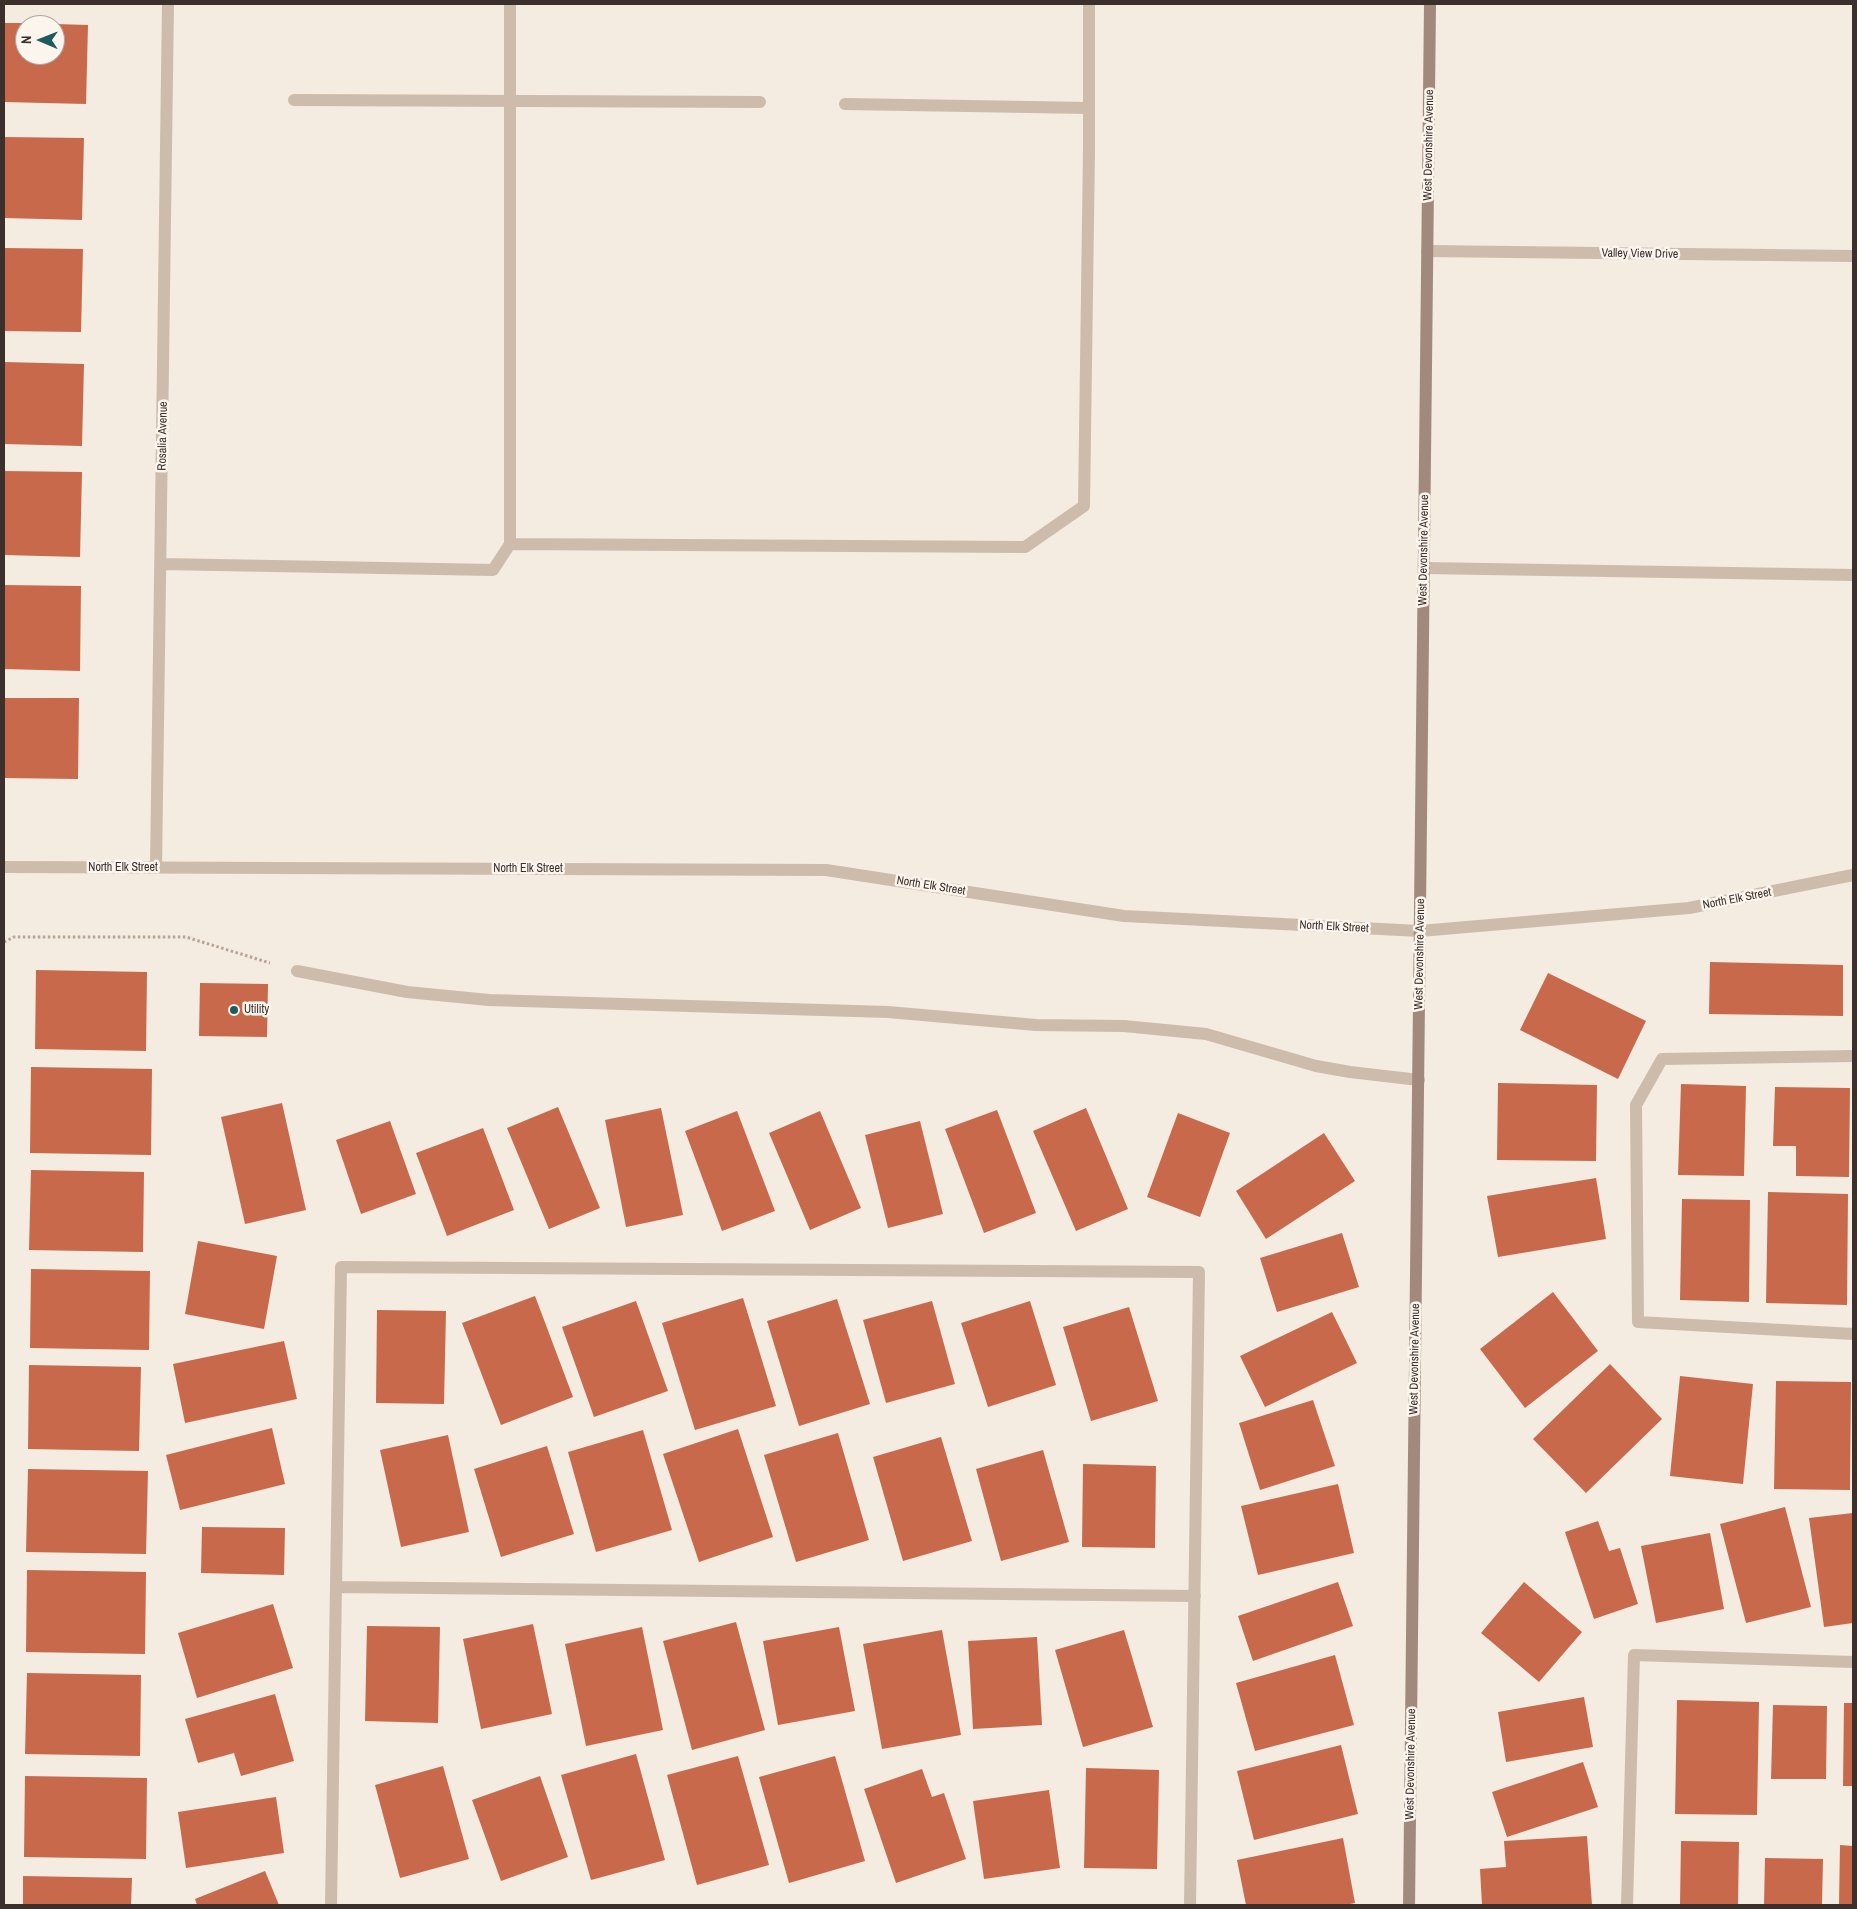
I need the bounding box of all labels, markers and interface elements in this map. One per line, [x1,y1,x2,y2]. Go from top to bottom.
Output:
north arrow [15,15,65,65]
text: N [17,35,35,44]
street label: West Devonshire Avenue [1421,89,1437,201]
street label: Valley View Drive [1601,246,1679,262]
street label: Rosalia Avenue [155,401,171,471]
street label: West Devonshire Avenue [1416,494,1432,606]
street label: North Elk Street [88,861,158,875]
street label: North Elk Street [493,862,563,876]
street label: North Elk Street [896,873,966,899]
street label: North Elk Street [1702,885,1772,913]
street label: West Devonshire Avenue [1412,898,1428,1010]
street label: North Elk Street [1299,918,1369,936]
place label: Utility [244,1003,269,1017]
marker: Utility [228,1004,240,1016]
street label: West Devonshire Avenue [1407,1303,1423,1415]
street label: West Devonshire Avenue [1403,1708,1419,1820]

